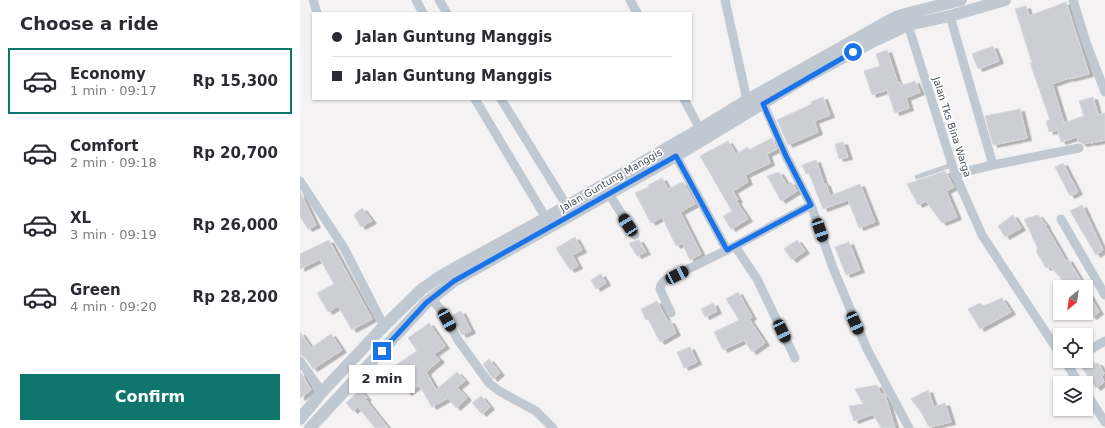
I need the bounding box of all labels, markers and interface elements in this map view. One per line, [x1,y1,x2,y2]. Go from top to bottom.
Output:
text: Choose a ride [20,13,159,34]
text: Jalan Guntung Manggis [356,28,552,46]
route start [844,43,862,61]
icon: car [22,63,58,99]
text: Economy [70,65,146,83]
text: Jalan Guntung Manggis [356,67,552,85]
text: Rp 15,300 [193,72,278,90]
street label: Jalan Tks Bina Warga [930,74,973,179]
text: 1 min · 09:17 [70,83,157,98]
icon: car [22,135,58,171]
text: Comfort [70,137,138,155]
text: Rp 20,700 [193,144,278,162]
street label: Jalan Guntung Manggis [557,146,664,214]
text: 2 min · 09:18 [70,155,157,170]
icon: car [22,207,58,243]
text: XL [70,209,91,227]
car [616,212,640,238]
text: Rp 26,000 [193,216,278,234]
car [810,217,830,243]
text: 3 min · 09:19 [70,227,157,242]
car [664,264,690,286]
icon: car [22,279,58,315]
north arrow [1053,280,1093,320]
map controls [1053,280,1093,416]
text: Green [70,281,121,299]
text: Rp 28,200 [193,288,278,306]
text: 4 min · 09:20 [70,299,157,314]
car [436,307,458,333]
car [845,310,865,336]
car [771,318,793,344]
button: locate [1053,328,1093,368]
route end [373,342,391,360]
callout: 2 min [349,365,415,393]
text: 2 min [362,371,402,386]
button: Confirm [20,374,280,420]
button: layers [1053,376,1093,416]

